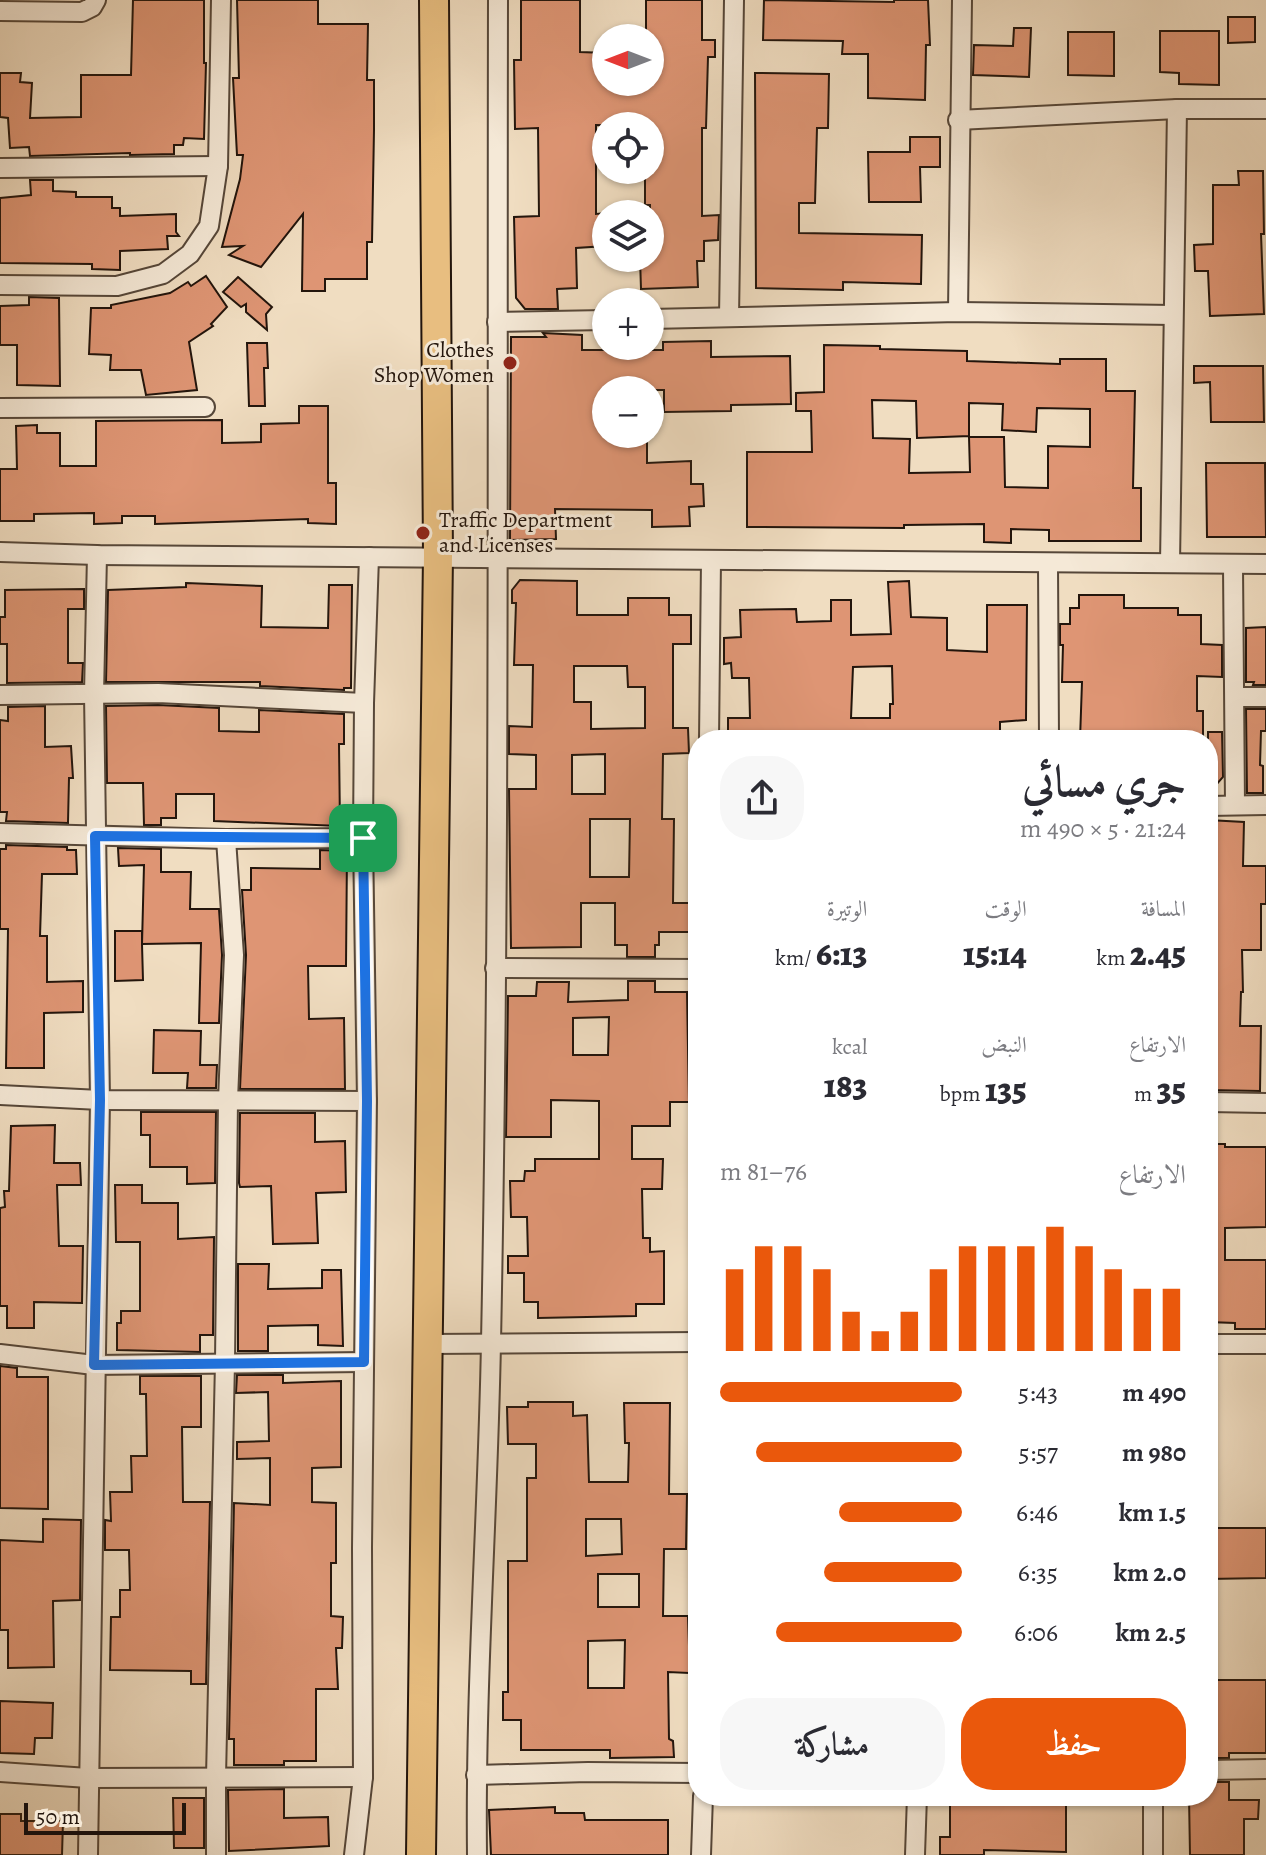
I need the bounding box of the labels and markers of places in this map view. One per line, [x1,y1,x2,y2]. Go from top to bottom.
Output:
place label: Clothes Shop Women [374,335,494,390]
marker: Clothes Shop Women [501,354,519,372]
place label: Traffic Department and Licenses [439,505,612,560]
marker: Traffic Department and Licenses [414,524,432,542]
pin [329,804,397,872]

